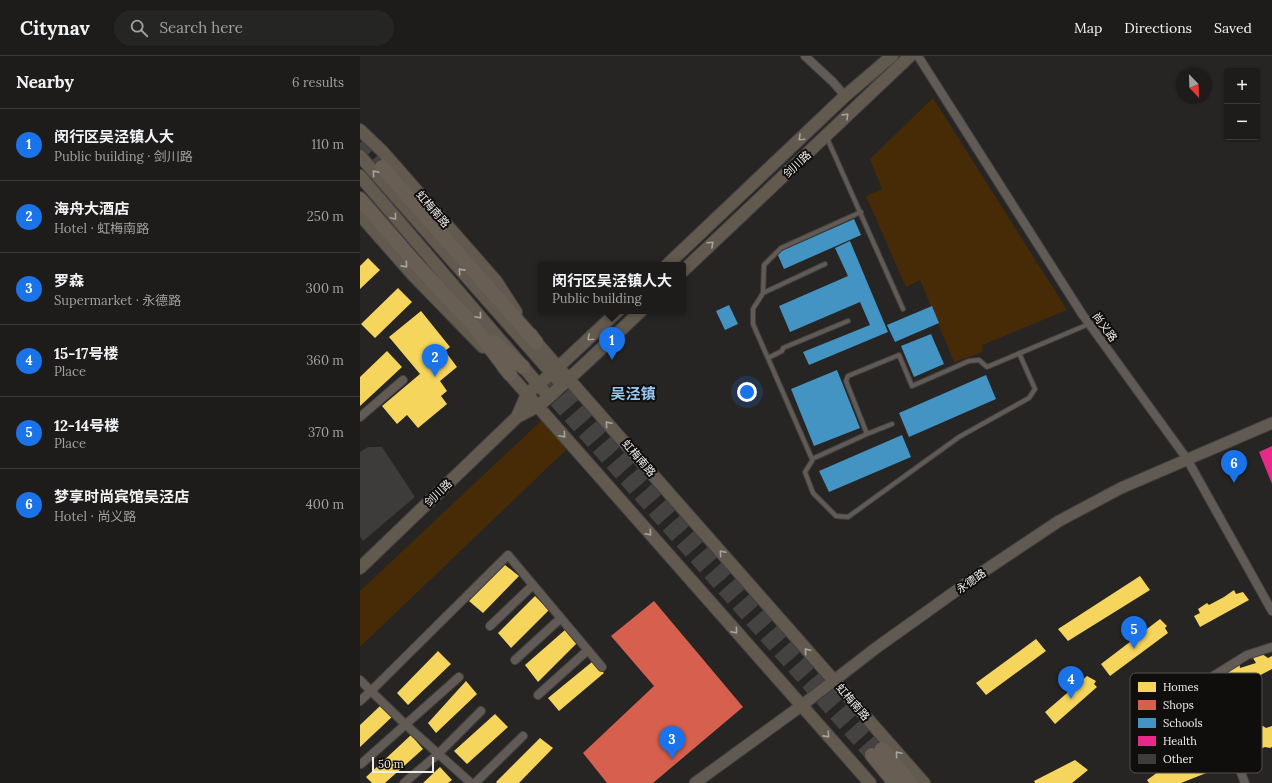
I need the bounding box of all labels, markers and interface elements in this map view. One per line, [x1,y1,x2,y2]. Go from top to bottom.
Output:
search box [114,10,394,46]
text: Citynav [20,16,90,40]
icon: search [128,17,150,39]
text: Search here [160,18,243,37]
text: Map [1074,19,1102,37]
text: Directions [1124,19,1192,37]
text: Saved [1214,19,1252,37]
north arrow [1176,68,1212,104]
map controls [1224,68,1260,140]
button: + [1224,68,1260,104]
text: Nearby [16,71,74,93]
text: 6 results [292,74,344,91]
button: − [1224,104,1260,140]
one-way arrow [842,114,849,121]
text: 闵行区吴泾镇人大 [54,127,174,146]
one-way arrow [798,133,806,141]
text: 1 [26,136,32,153]
text: 110 m [311,136,344,153]
text: Public building · 剑川路 [54,148,193,165]
street label: 剑川路 [780,148,814,180]
one-way arrow [373,171,380,178]
street label: 虹梅南路 [413,188,453,230]
text: 海舟大酒店 [54,199,129,218]
text: 2 [26,208,32,225]
text: 250 m [307,208,344,225]
one-way arrow [390,212,397,220]
text: Hotel · 虹梅南路 [54,220,149,237]
one-way arrow [706,241,714,249]
one-way arrow [400,260,407,268]
popup [538,262,686,314]
one-way arrow [459,268,466,276]
text: 罗森 [54,271,84,290]
text: 闵行区吴泾镇人大 [552,271,672,290]
text: 3 [25,280,33,297]
text: 300 m [306,280,344,297]
text: Public building [552,290,642,307]
text: Supermarket · 永德路 [54,292,181,309]
street label: 尚义路 [1090,310,1120,344]
one-way arrow [474,311,481,318]
pin: 1 [599,327,625,360]
one-way arrow [587,333,595,340]
text: 15-17号楼 [54,344,118,363]
pin: 2 [422,344,448,377]
text: 4 [25,352,33,369]
text: 360 m [306,352,344,369]
text: Place [54,363,86,380]
your location [737,382,757,402]
district label: 吴泾镇 [610,384,656,403]
text: 12-14号楼 [54,416,119,435]
one-way arrow [606,421,613,428]
text: 5 [25,424,33,441]
text: 370 m [308,424,344,441]
one-way arrow [559,431,566,438]
text: Place [54,435,86,452]
street label: 虹梅南路 [619,437,659,479]
pin: 6 [1221,450,1247,483]
street label: 剑川路 [421,477,455,509]
text: 梦享时尚宾馆吴泾店 [54,487,189,506]
text: 6 [25,496,33,513]
text: 400 m [306,496,344,513]
text: Hotel · 尚义路 [54,508,136,525]
one-way arrow [645,528,652,536]
one-way arrow [719,550,726,558]
street label: 永德路 [953,566,989,596]
pin: 5 [1121,616,1147,649]
one-way arrow [731,626,738,633]
one-way arrow [805,648,812,655]
pin: 4 [1058,666,1084,699]
legend [1130,673,1262,773]
text: Homes [1163,680,1199,694]
street label: 虹梅南路 [833,681,873,723]
text: Shops [1163,698,1194,712]
text: Schools [1163,716,1203,730]
pin: 3 [659,726,685,759]
one-way arrow [822,730,830,738]
text: Health [1163,734,1197,748]
one-way arrow [896,751,903,758]
text: Other [1163,752,1194,766]
scale bar [372,755,434,774]
text: 50 m [378,757,404,771]

